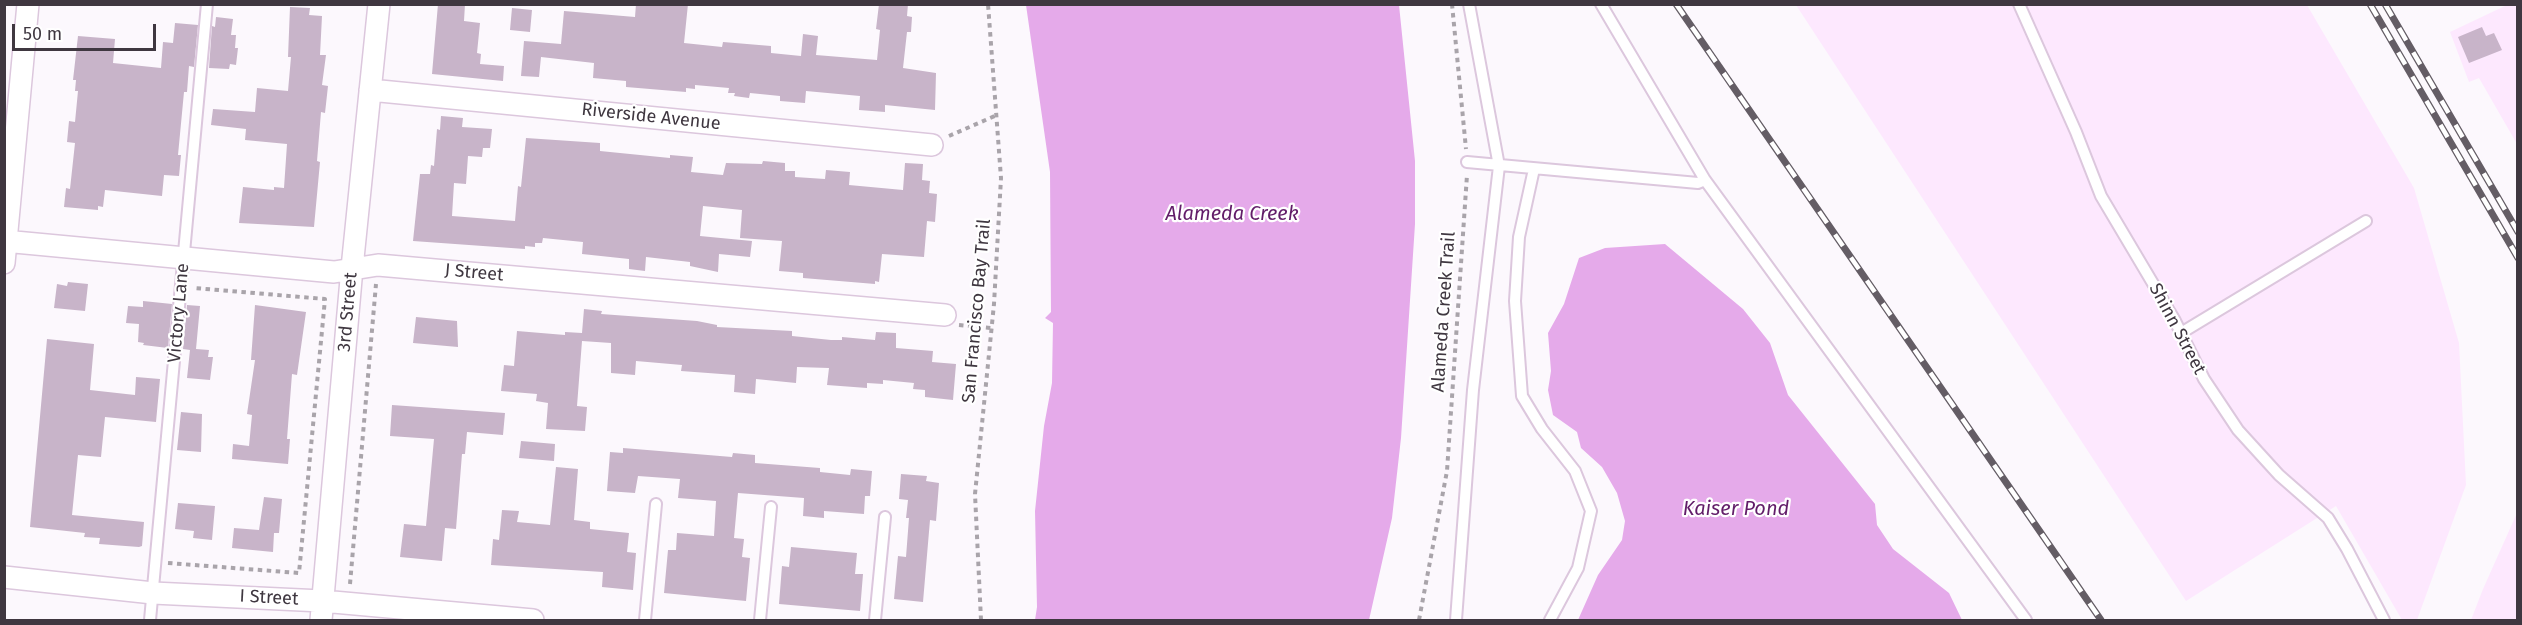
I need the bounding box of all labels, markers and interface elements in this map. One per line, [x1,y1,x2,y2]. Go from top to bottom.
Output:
scale bar [15,12,159,50]
text: 50 m [23,23,62,45]
street label: Riverside Avenue [580,99,722,135]
water label: Alameda Creek [1165,202,1299,226]
street label: San Francisco Bay Trail [958,218,996,404]
street label: Alameda Creek Trail [1428,231,1460,393]
street label: J Street [444,260,504,286]
street label: Victory Lane [164,262,194,364]
street label: 3rd Street [334,271,362,353]
street label: Shinn Street [2144,280,2210,378]
water label: Kaiser Pond [1683,497,1789,521]
street label: I Street [239,586,299,610]

